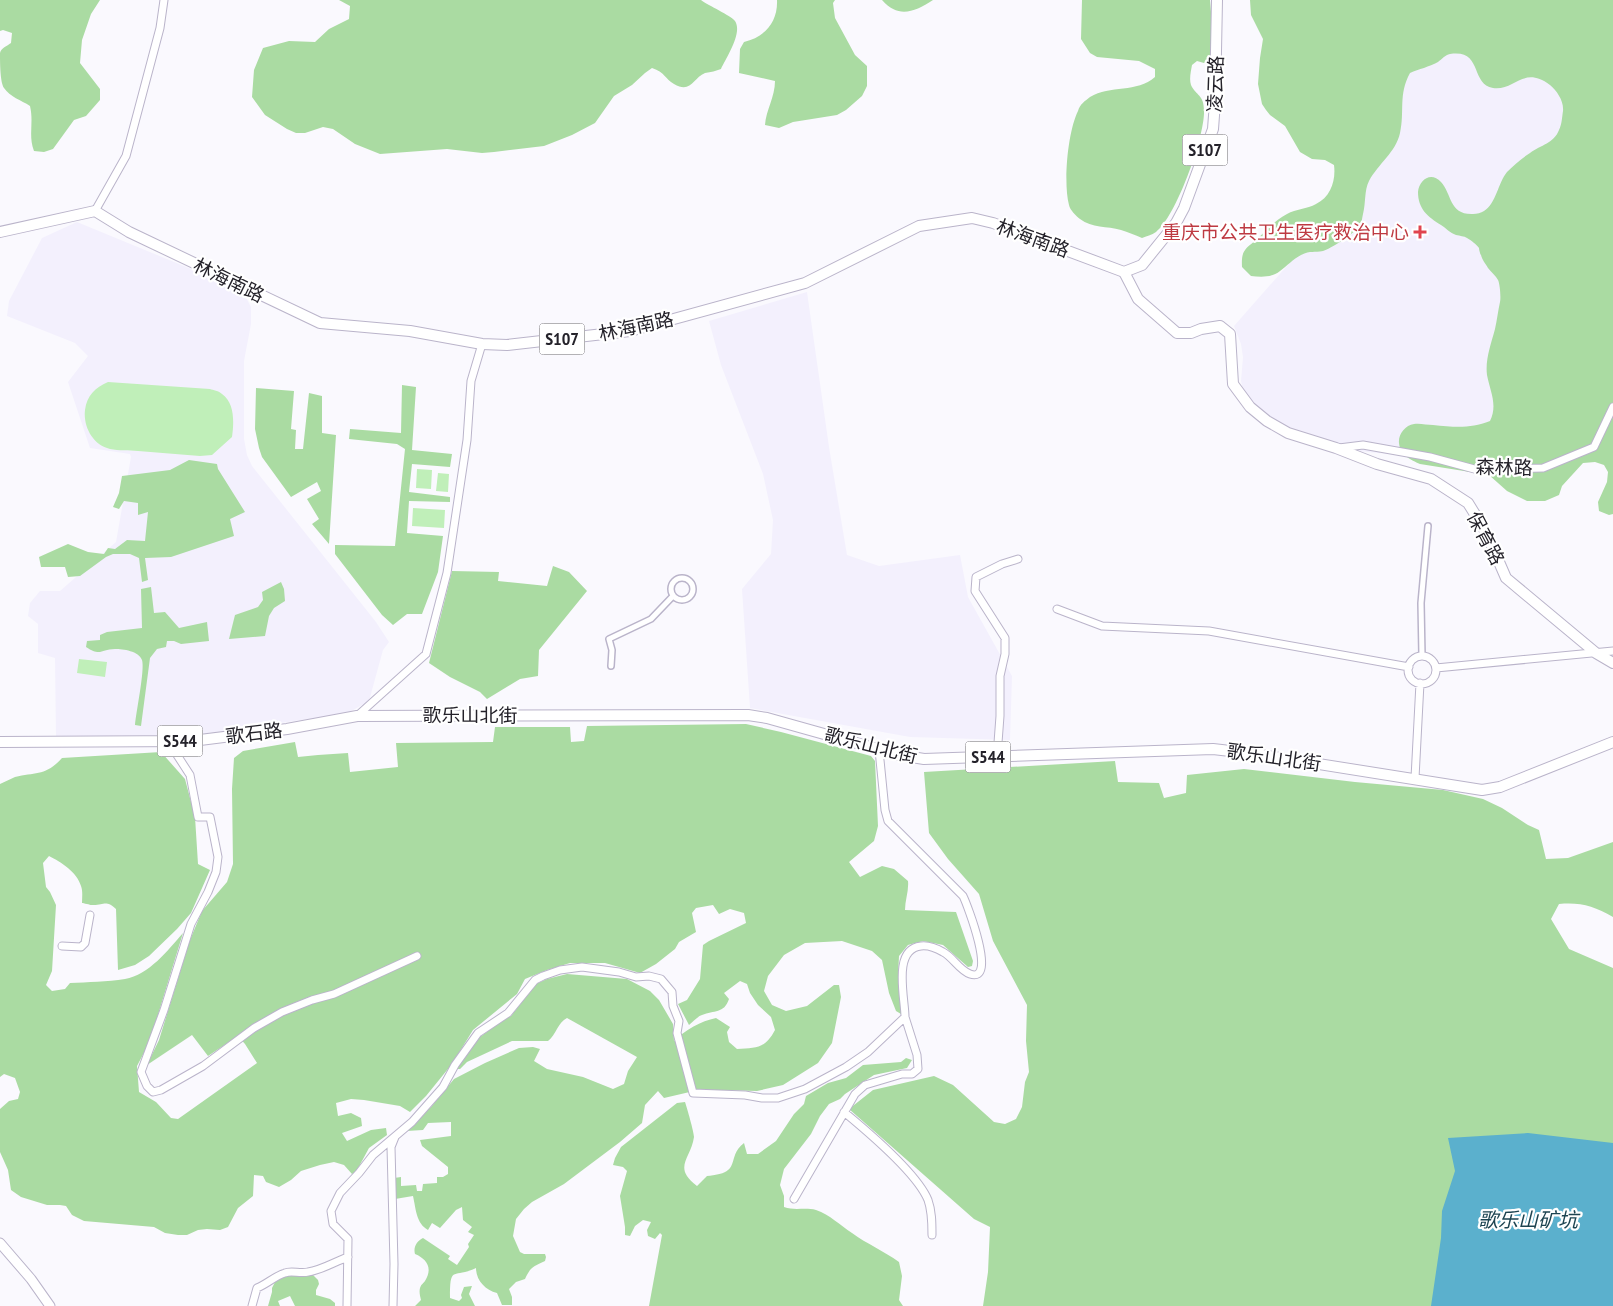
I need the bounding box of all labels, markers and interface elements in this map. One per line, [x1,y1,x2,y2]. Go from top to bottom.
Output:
street label: 凌云路 [1202,55,1228,113]
road number: S107 [1182,134,1228,166]
street label: 林海南路 [993,214,1073,262]
place label: 重庆市公共卫生医疗救治中心 [1162,220,1409,244]
marker: 重庆市公共卫生医疗救治中心 [1413,225,1427,239]
street label: 林海南路 [190,253,268,307]
street label: 林海南路 [596,306,676,346]
road number: S107 [540,324,584,354]
street label: 森林路 [1475,455,1533,479]
street label: 保育路 [1462,507,1510,569]
street label: 歌乐山北街 [422,703,518,727]
street label: 歌石路 [224,718,284,748]
street label: 歌乐山北街 [822,722,920,768]
road number: S544 [158,726,202,756]
street label: 歌乐山北街 [1225,739,1323,775]
road number: S544 [966,742,1010,772]
water label: 歌乐山矿坑 [1478,1207,1581,1233]

